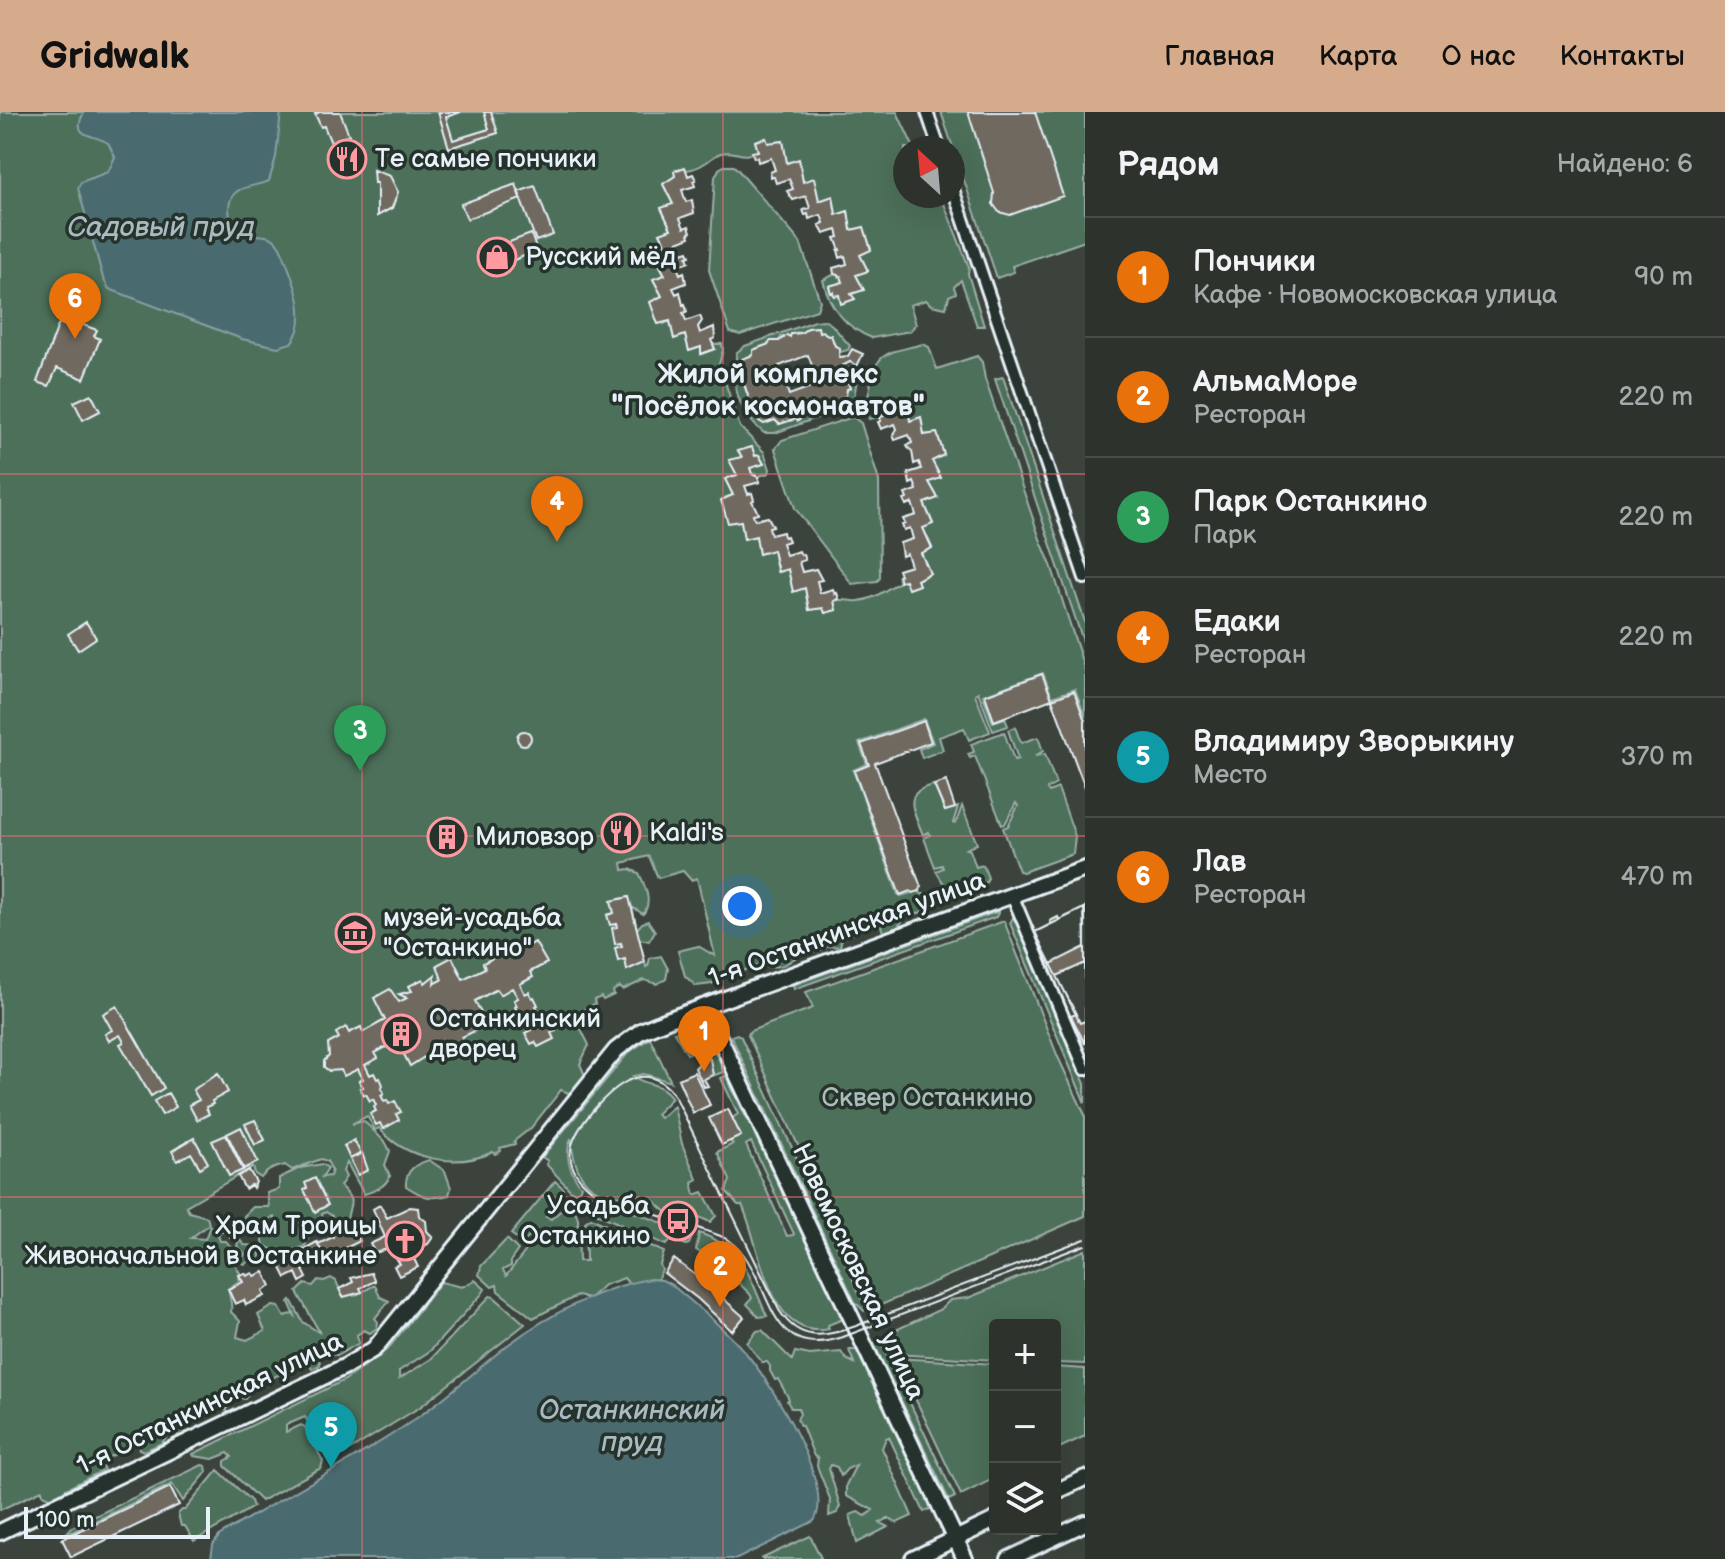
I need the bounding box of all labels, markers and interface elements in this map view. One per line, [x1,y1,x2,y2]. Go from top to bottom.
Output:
text: Gridwalk [40,34,189,79]
text: Главная [1164,40,1275,73]
text: Карта [1319,40,1398,73]
text: О нас [1442,40,1515,73]
text: Контакты [1559,40,1685,73]
north arrow [893,136,965,208]
restaurant icon: Те самые пончики [326,138,368,180]
place label: Те самые пончики [375,144,597,175]
text: Рядом [1117,144,1219,185]
text: Найдено: 6 [1557,149,1693,180]
water label: Садовый пруд [67,211,255,244]
shop icon: Русский мёд [476,236,518,278]
place label: Русский мёд [525,242,677,273]
text: Пончики [1193,244,1316,280]
text: 1 [1138,262,1148,293]
text: 90 m [1634,262,1693,293]
pin: 6 [49,273,101,339]
text: Кафе · Новомосковская улица [1193,280,1557,311]
district label: Жилой комплекс "Посёлок космонавтов" [611,358,925,423]
text: АльмаМоре [1193,364,1357,400]
text: 2 [1135,382,1151,413]
text: 220 m [1619,382,1693,413]
text: Ресторан [1193,400,1307,431]
pin: 4 [531,476,583,542]
text: Парк Останкино [1193,484,1428,520]
text: 3 [1135,502,1151,533]
text: 220 m [1619,502,1693,533]
text: Парк [1193,520,1256,551]
text: Едаки [1193,604,1281,640]
text: 4 [1135,622,1151,653]
text: 220 m [1619,622,1693,653]
text: Ресторан [1193,640,1307,671]
pin: 3 [334,705,386,771]
text: Владимиру Зворыкину [1193,724,1514,760]
text: 5 [1135,742,1151,773]
text: 370 m [1620,742,1693,773]
text: Место [1193,760,1267,791]
restaurant icon: Kaldi's [600,812,642,854]
building icon: Миловзор [426,816,468,858]
place label: Kaldi's [649,818,724,849]
place label: Миловзор [475,822,594,853]
text: Лав [1193,844,1246,880]
text: 6 [1135,862,1151,893]
text: 470 m [1621,862,1693,893]
street label: 1-я Останкинская улица [704,865,990,995]
text: Ресторан [1193,880,1307,911]
your location [722,886,762,926]
place label: музей-усадьба "Останкино" [383,903,562,964]
museum icon: музей-усадьба "Останкино" [334,912,376,954]
place label: Останкинский дворец [429,1004,601,1065]
pin: 1 [678,1006,730,1072]
building icon: Останкинский дворец [380,1013,422,1055]
park label: Сквер Останкино [822,1083,1032,1114]
street label: Новомосковская улица [785,1139,931,1405]
place label: Усадьба Останкино [520,1191,650,1252]
bus stop icon: Усадьба Останкино [657,1200,699,1242]
place label: Храм Троицы Живоначальной в Останкине [25,1211,377,1272]
church icon: Храм Троицы Живоначальной в Останкине [384,1220,426,1262]
pin: 2 [694,1241,746,1307]
map controls [989,1319,1061,1535]
button: + [989,1319,1061,1391]
street label: 1-я Останкинская улица [72,1326,348,1482]
button: − [989,1391,1061,1463]
water label: Останкинский пруд [539,1394,725,1459]
pin: 5 [305,1402,357,1468]
button: layers [989,1463,1061,1535]
scale bar [24,1503,210,1539]
text: 100 m [36,1507,95,1534]

